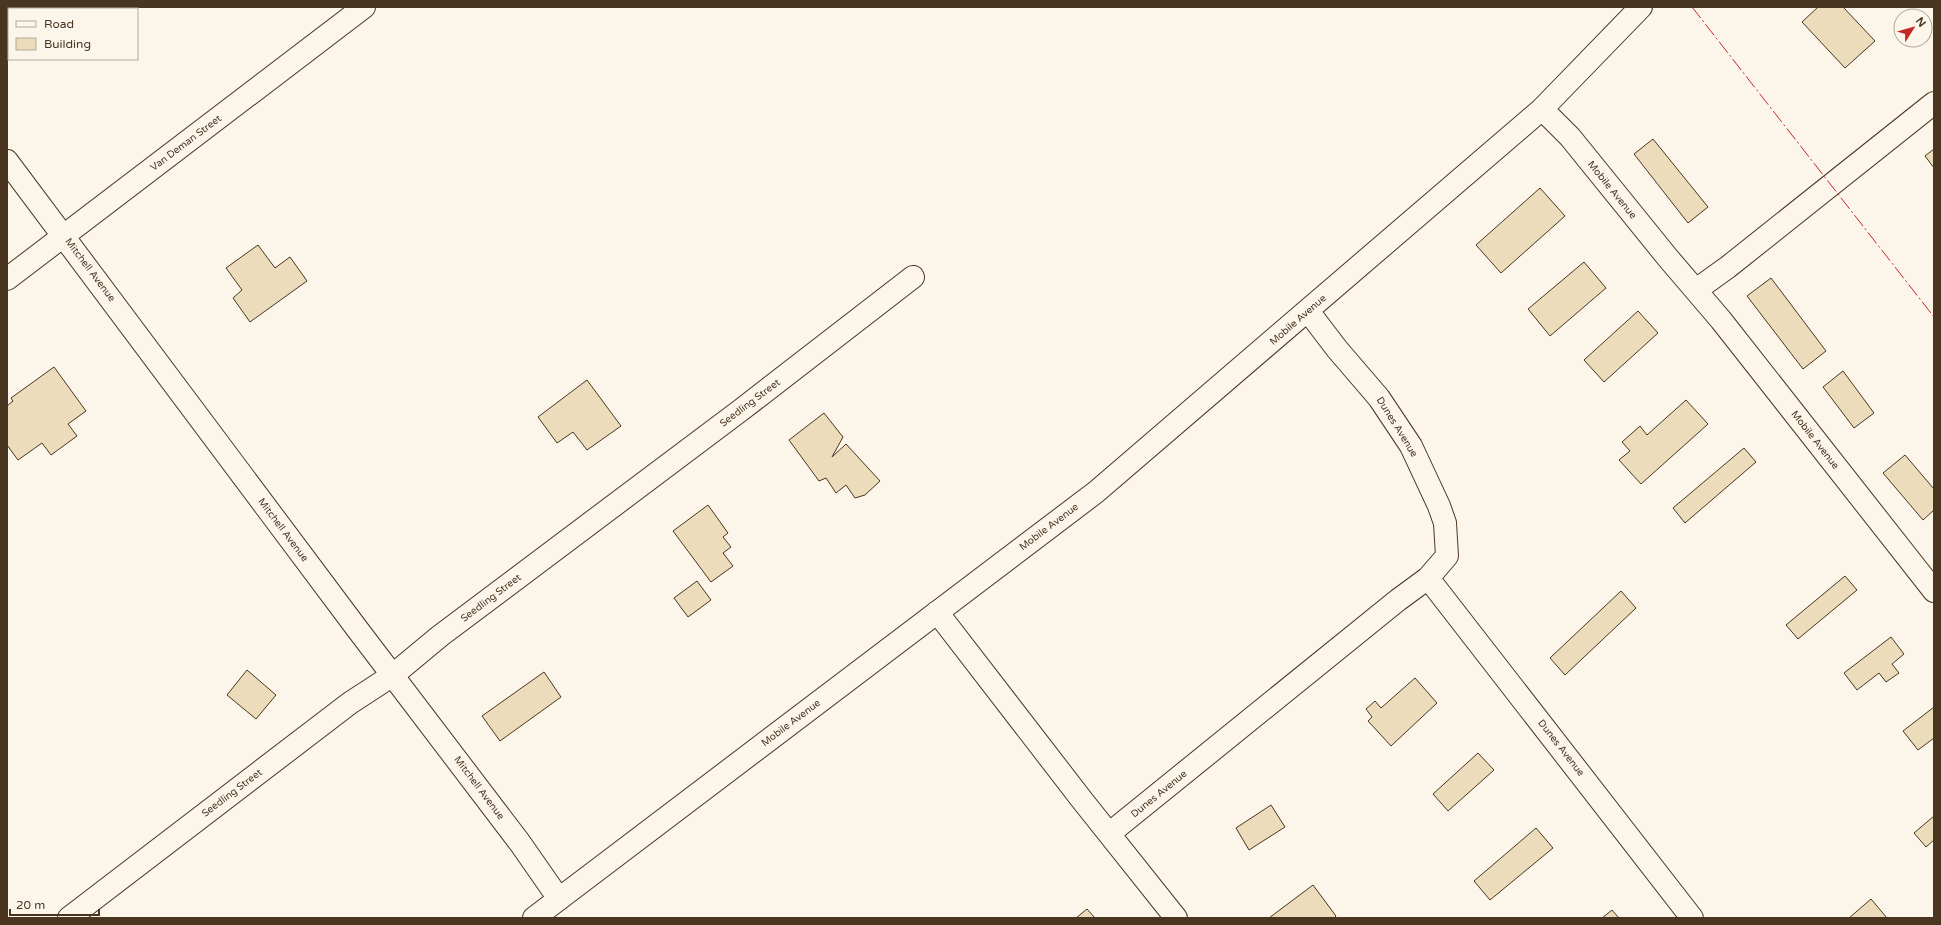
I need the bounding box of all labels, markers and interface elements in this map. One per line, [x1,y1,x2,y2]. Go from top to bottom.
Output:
legend [8,8,138,60]
north arrow [1893,8,1933,48]
text: N [1913,15,1928,30]
text: Road [44,17,74,31]
text: Building [44,37,91,51]
street label: Van Deman Street [148,112,224,174]
street label: Mobile Avenue [1585,159,1639,222]
street label: Mitchell Avenue [62,236,118,304]
street label: Mobile Avenue [1267,292,1329,348]
street label: Seedling Street [717,376,783,430]
street label: Dunes Avenue [1374,395,1420,459]
street label: Mobile Avenue [1788,408,1842,472]
street label: Mitchell Avenue [255,496,311,564]
street label: Mobile Avenue [1017,501,1081,553]
street label: Seedling Street [458,571,524,625]
street label: Mobile Avenue [759,697,823,749]
street label: Dunes Avenue [1535,717,1587,779]
street label: Mitchell Avenue [451,754,507,822]
street label: Seedling Street [199,766,265,820]
street label: Dunes Avenue [1129,768,1190,820]
scale bar [10,891,99,917]
text: 20 m [16,898,45,912]

